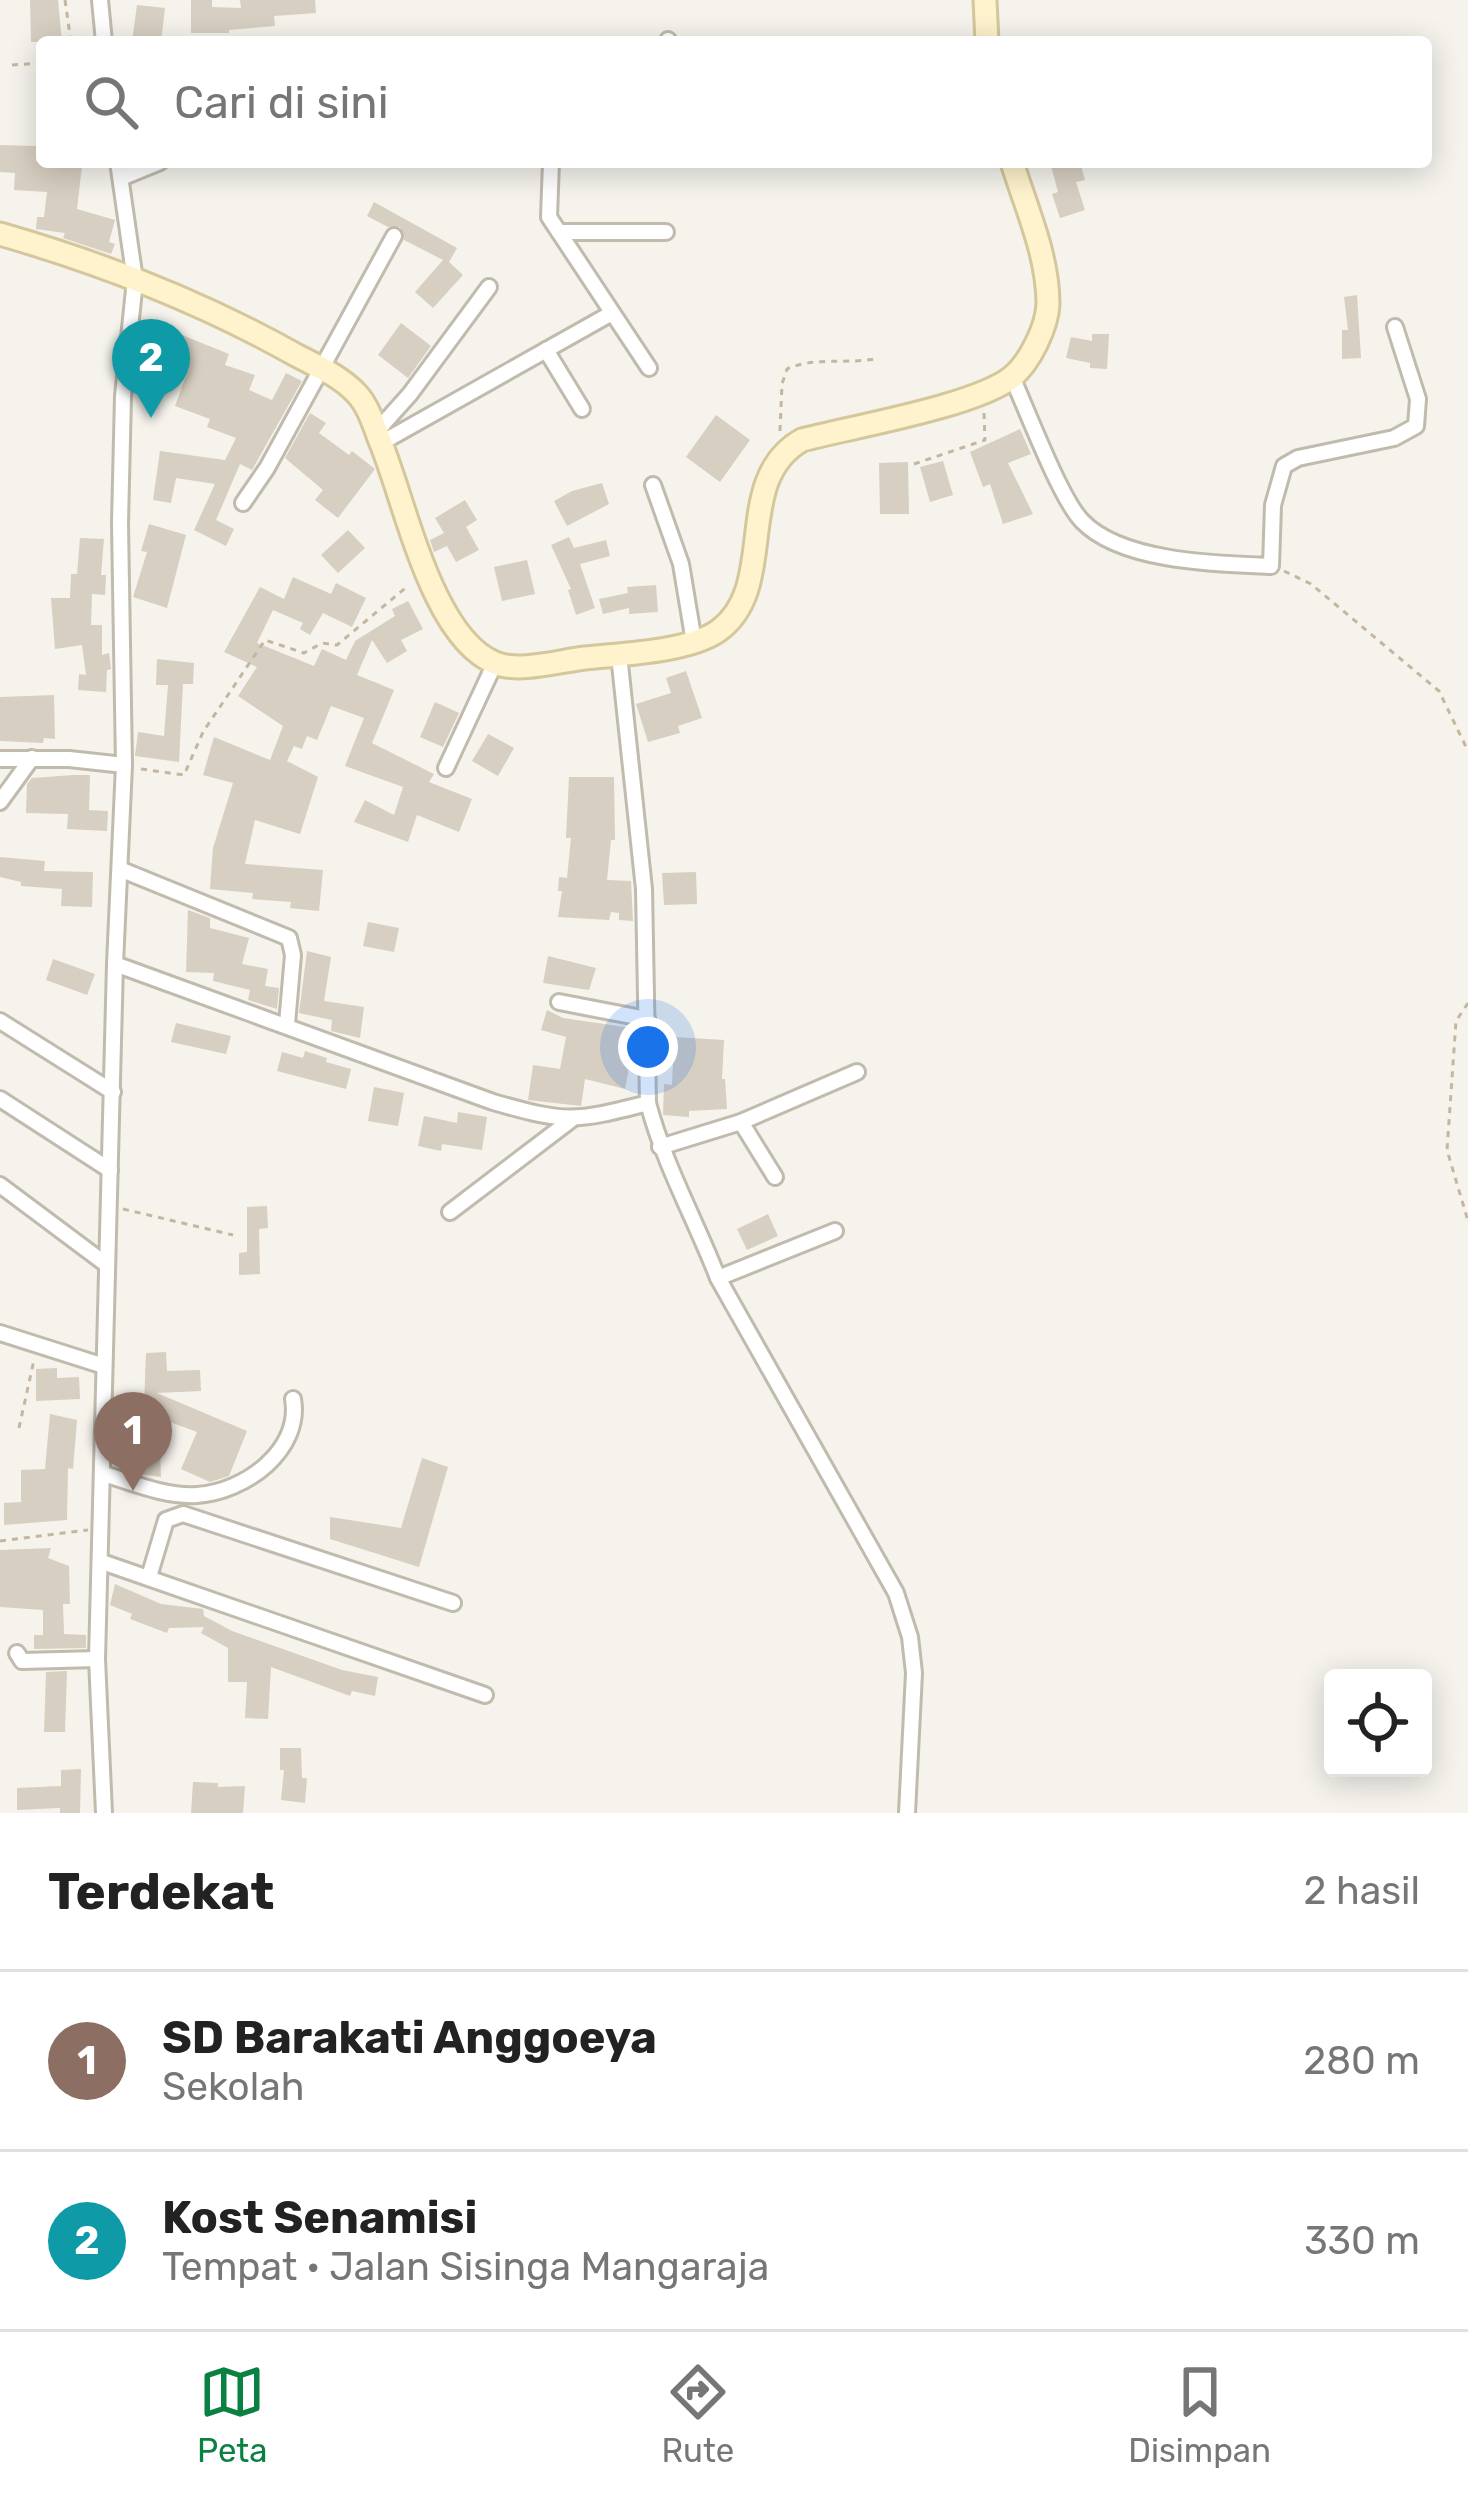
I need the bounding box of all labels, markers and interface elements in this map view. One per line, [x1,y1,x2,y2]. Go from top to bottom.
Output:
search box [36,36,1432,168]
icon: search [78,69,144,135]
text: Cari di sini [174,76,389,129]
pin: 2 [112,319,190,418]
your location [618,1017,678,1077]
pin: 1 [94,1392,172,1491]
map controls [1324,1669,1432,1777]
button: locate [1324,1669,1432,1777]
text: Terdekat [48,1861,274,1922]
text: 2 hasil [1303,1868,1420,1914]
text: SD Barakati Anggoeya [162,2011,657,2064]
text: 1 [77,2038,97,2084]
text: 280 m [1303,2038,1420,2084]
text: Sekolah [162,2064,304,2110]
text: Kost Senamisi [162,2191,477,2244]
text: 2 [74,2218,100,2264]
text: 330 m [1304,2218,1420,2264]
text: Tempat · Jalan Sisinga Mangaraja [162,2244,769,2290]
tab: Peta [197,2359,267,2470]
tab: Rute [661,2359,734,2470]
tab: Disimpan [1128,2359,1271,2470]

